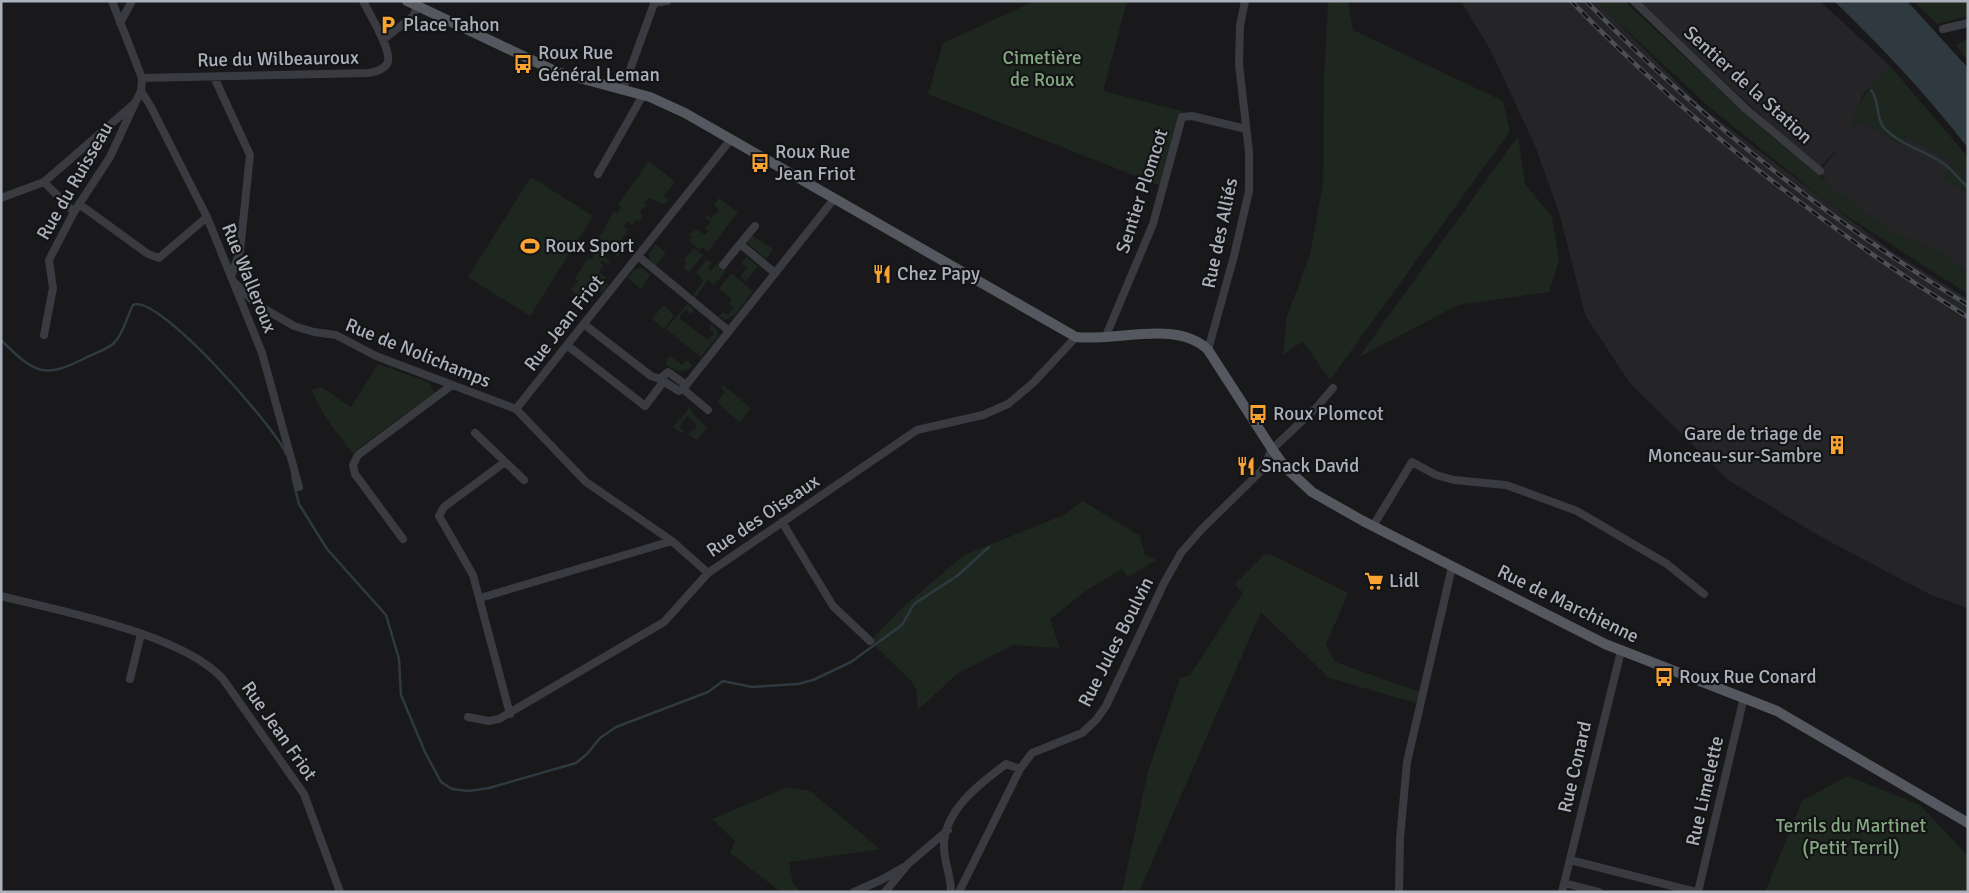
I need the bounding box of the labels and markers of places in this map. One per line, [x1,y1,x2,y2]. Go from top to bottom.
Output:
place label: Place Tahon [403,13,500,37]
parking icon: Place Tahon [377,14,399,36]
place label: Roux Rue Général Leman [538,41,660,87]
bus stop icon: Roux Rue Général Leman [512,53,534,75]
place label: Roux Rue Jean Friot [775,140,856,186]
bus stop icon: Roux Rue Jean Friot [749,152,771,174]
place label: Roux Sport [545,234,634,258]
sports icon: Roux Sport [519,235,541,257]
place label: Chez Papy [897,262,980,286]
restaurant icon: Chez Papy [871,263,893,285]
place label: Roux Plomcot [1273,402,1384,426]
bus stop icon: Roux Plomcot [1247,403,1269,425]
place label: Gare de triage de Monceau-sur-Sambre [1648,422,1822,468]
building icon: Gare de triage de Monceau-sur-Sambre [1826,434,1848,456]
place label: Snack David [1261,454,1359,478]
restaurant icon: Snack David [1235,455,1257,477]
place label: Lidl [1389,569,1419,593]
supermarket icon: Lidl [1363,570,1385,592]
place label: Roux Rue Conard [1679,665,1817,689]
bus stop icon: Roux Rue Conard [1653,666,1675,688]

